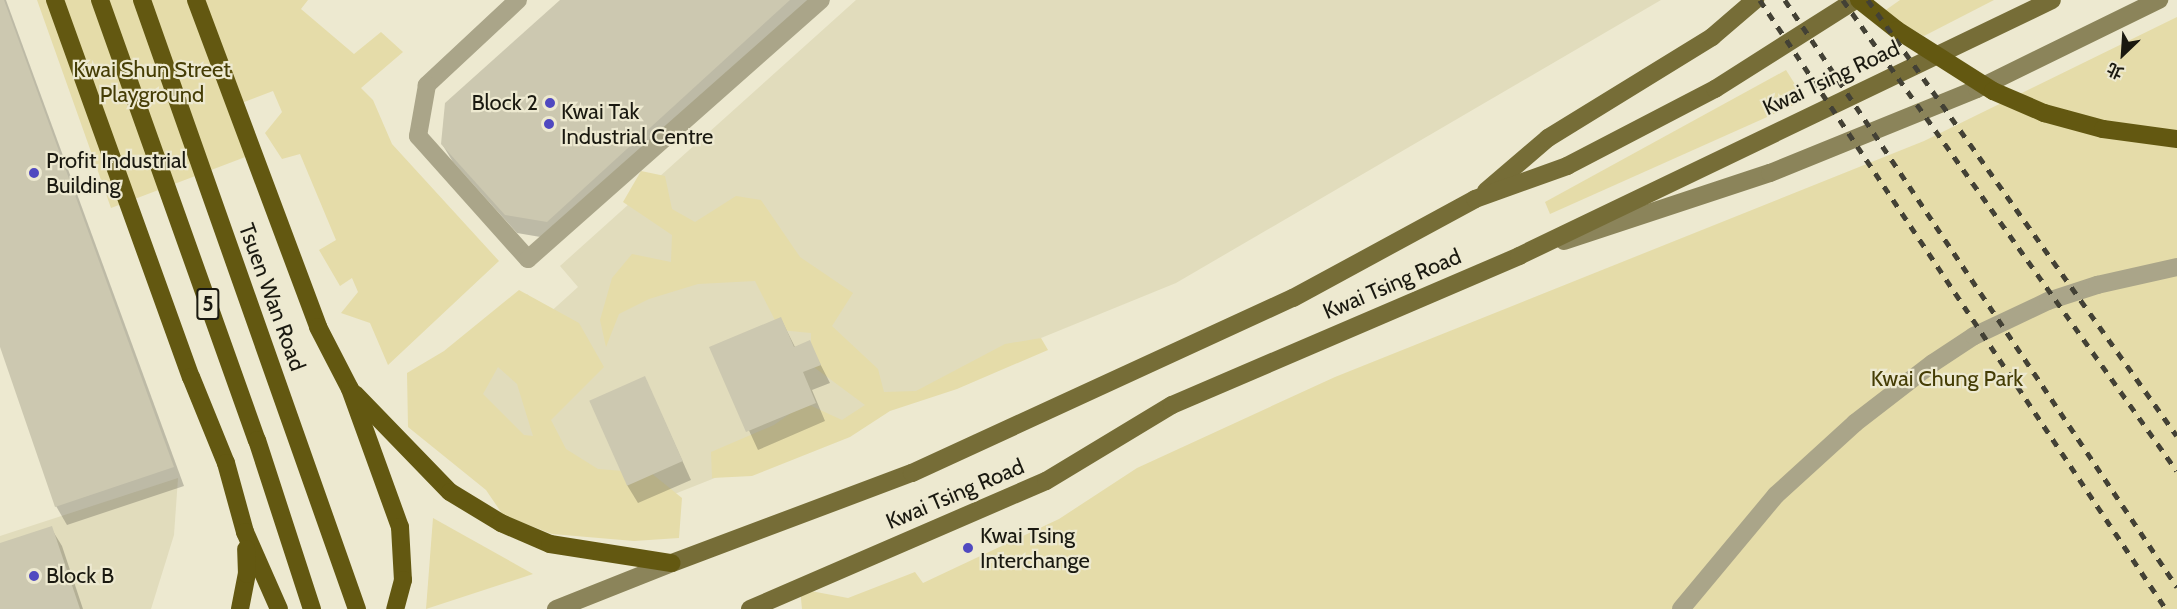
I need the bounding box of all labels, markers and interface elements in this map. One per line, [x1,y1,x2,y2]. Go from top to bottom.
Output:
north arrow [2093,24,2153,84]
street label: Kwai Tsing Road [1759,35,1903,121]
park label: Kwai Shun Street Playground [73,56,231,107]
text: 北 [2104,59,2126,83]
place label: Block 2 [471,90,538,116]
marker: Block 2 [543,96,557,110]
place label: Kwai Tak Industrial Centre [561,98,713,150]
marker: Kwai Tak Industrial Centre [542,117,556,131]
place label: Profit Industrial Building [46,147,187,198]
marker: Profit Industrial Building [27,166,41,180]
street label: Tsuen Wan Road [233,220,311,374]
street label: Kwai Tsing Road [1319,243,1465,325]
road number: 5 [196,286,220,322]
park label: Kwai Chung Park [1871,366,2023,392]
street label: Kwai Tsing Road [882,453,1028,535]
place label: Kwai Tsing Interchange [980,522,1090,574]
marker: Kwai Tsing Interchange [961,541,975,555]
place label: Block B [46,563,114,589]
marker: Block B [27,569,41,583]

